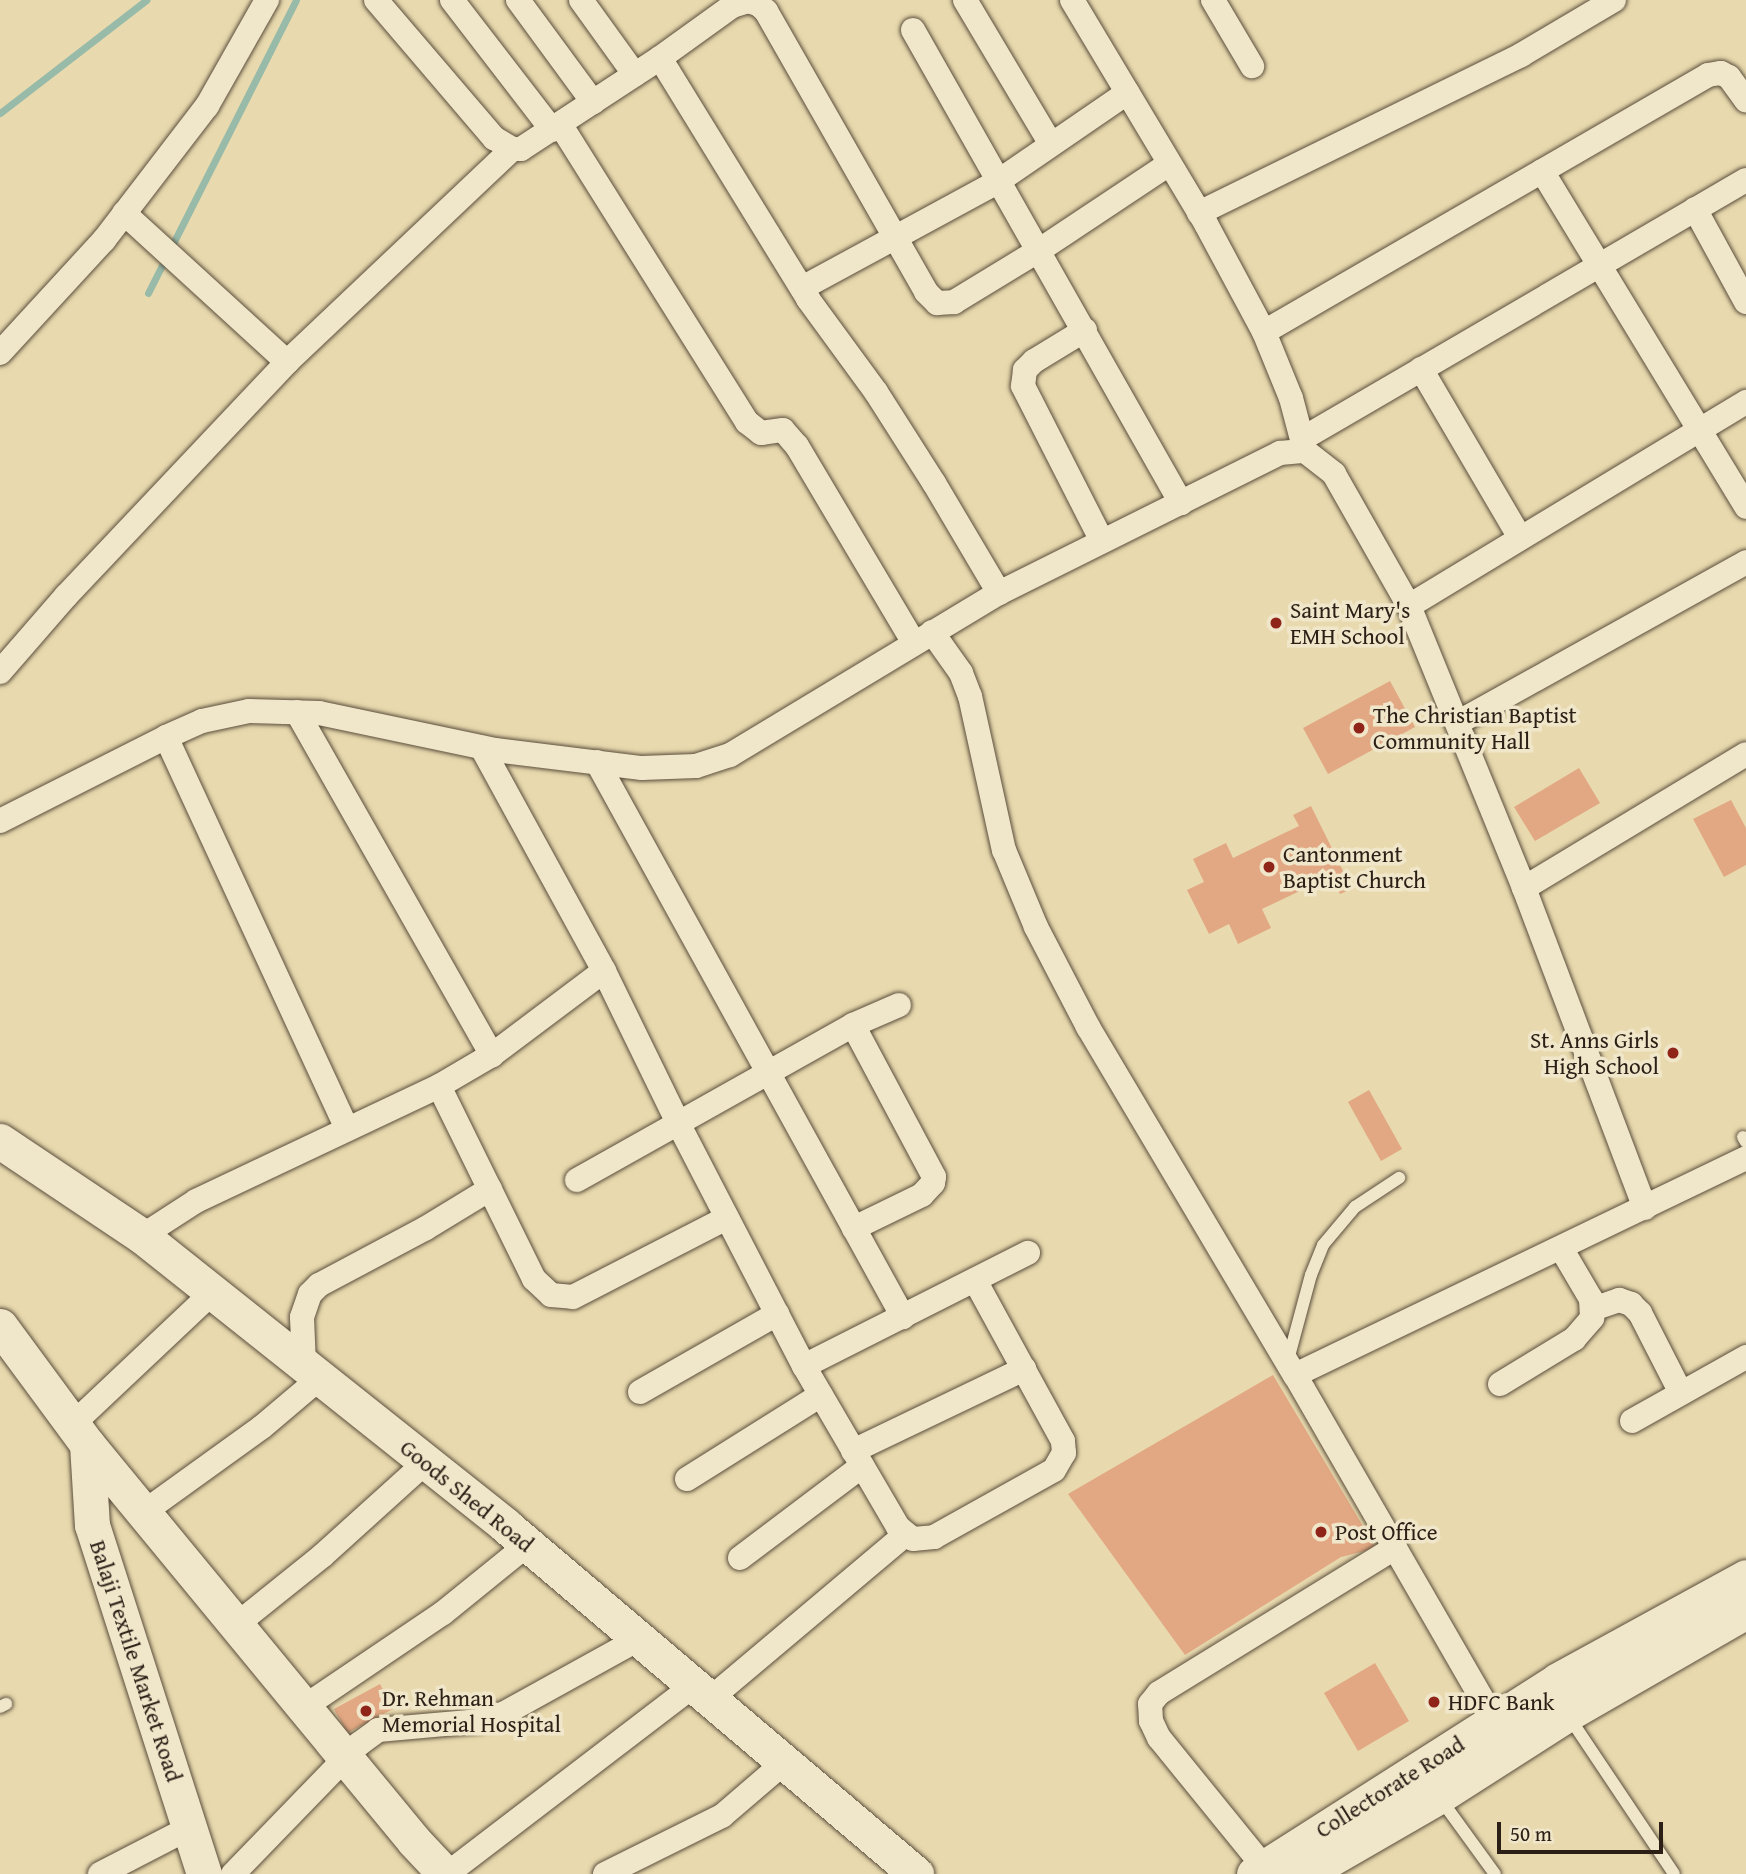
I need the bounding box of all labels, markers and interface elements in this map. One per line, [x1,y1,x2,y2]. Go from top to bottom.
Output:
place label: Saint Mary's EMH School [1290,596,1410,650]
marker: Saint Mary's EMH School [1268,615,1284,631]
place label: The Christian Baptist Community Hall [1373,701,1577,755]
marker: The Christian Baptist Community Hall [1351,720,1367,736]
place label: Cantonment Baptist Church [1283,840,1426,894]
marker: Cantonment Baptist Church [1261,859,1277,875]
place label: St. Anns Girls High School [1530,1026,1659,1080]
marker: St. Anns Girls High School [1665,1045,1681,1061]
street label: Goods Shed Road [395,1434,539,1558]
place label: Post Office [1335,1518,1438,1546]
marker: Post Office [1313,1524,1329,1540]
street label: Balaji Textile Market Road [84,1537,188,1785]
place label: Dr. Rehman Memorial Hospital [382,1684,561,1738]
place label: HDFC Bank [1448,1688,1555,1716]
marker: HDFC Bank [1426,1694,1442,1710]
marker: Dr. Rehman Memorial Hospital [356,1701,376,1721]
street label: Collectorate Road [1311,1730,1469,1844]
scale bar [1501,1808,1667,1852]
text: 50 m [1510,1818,1552,1849]

